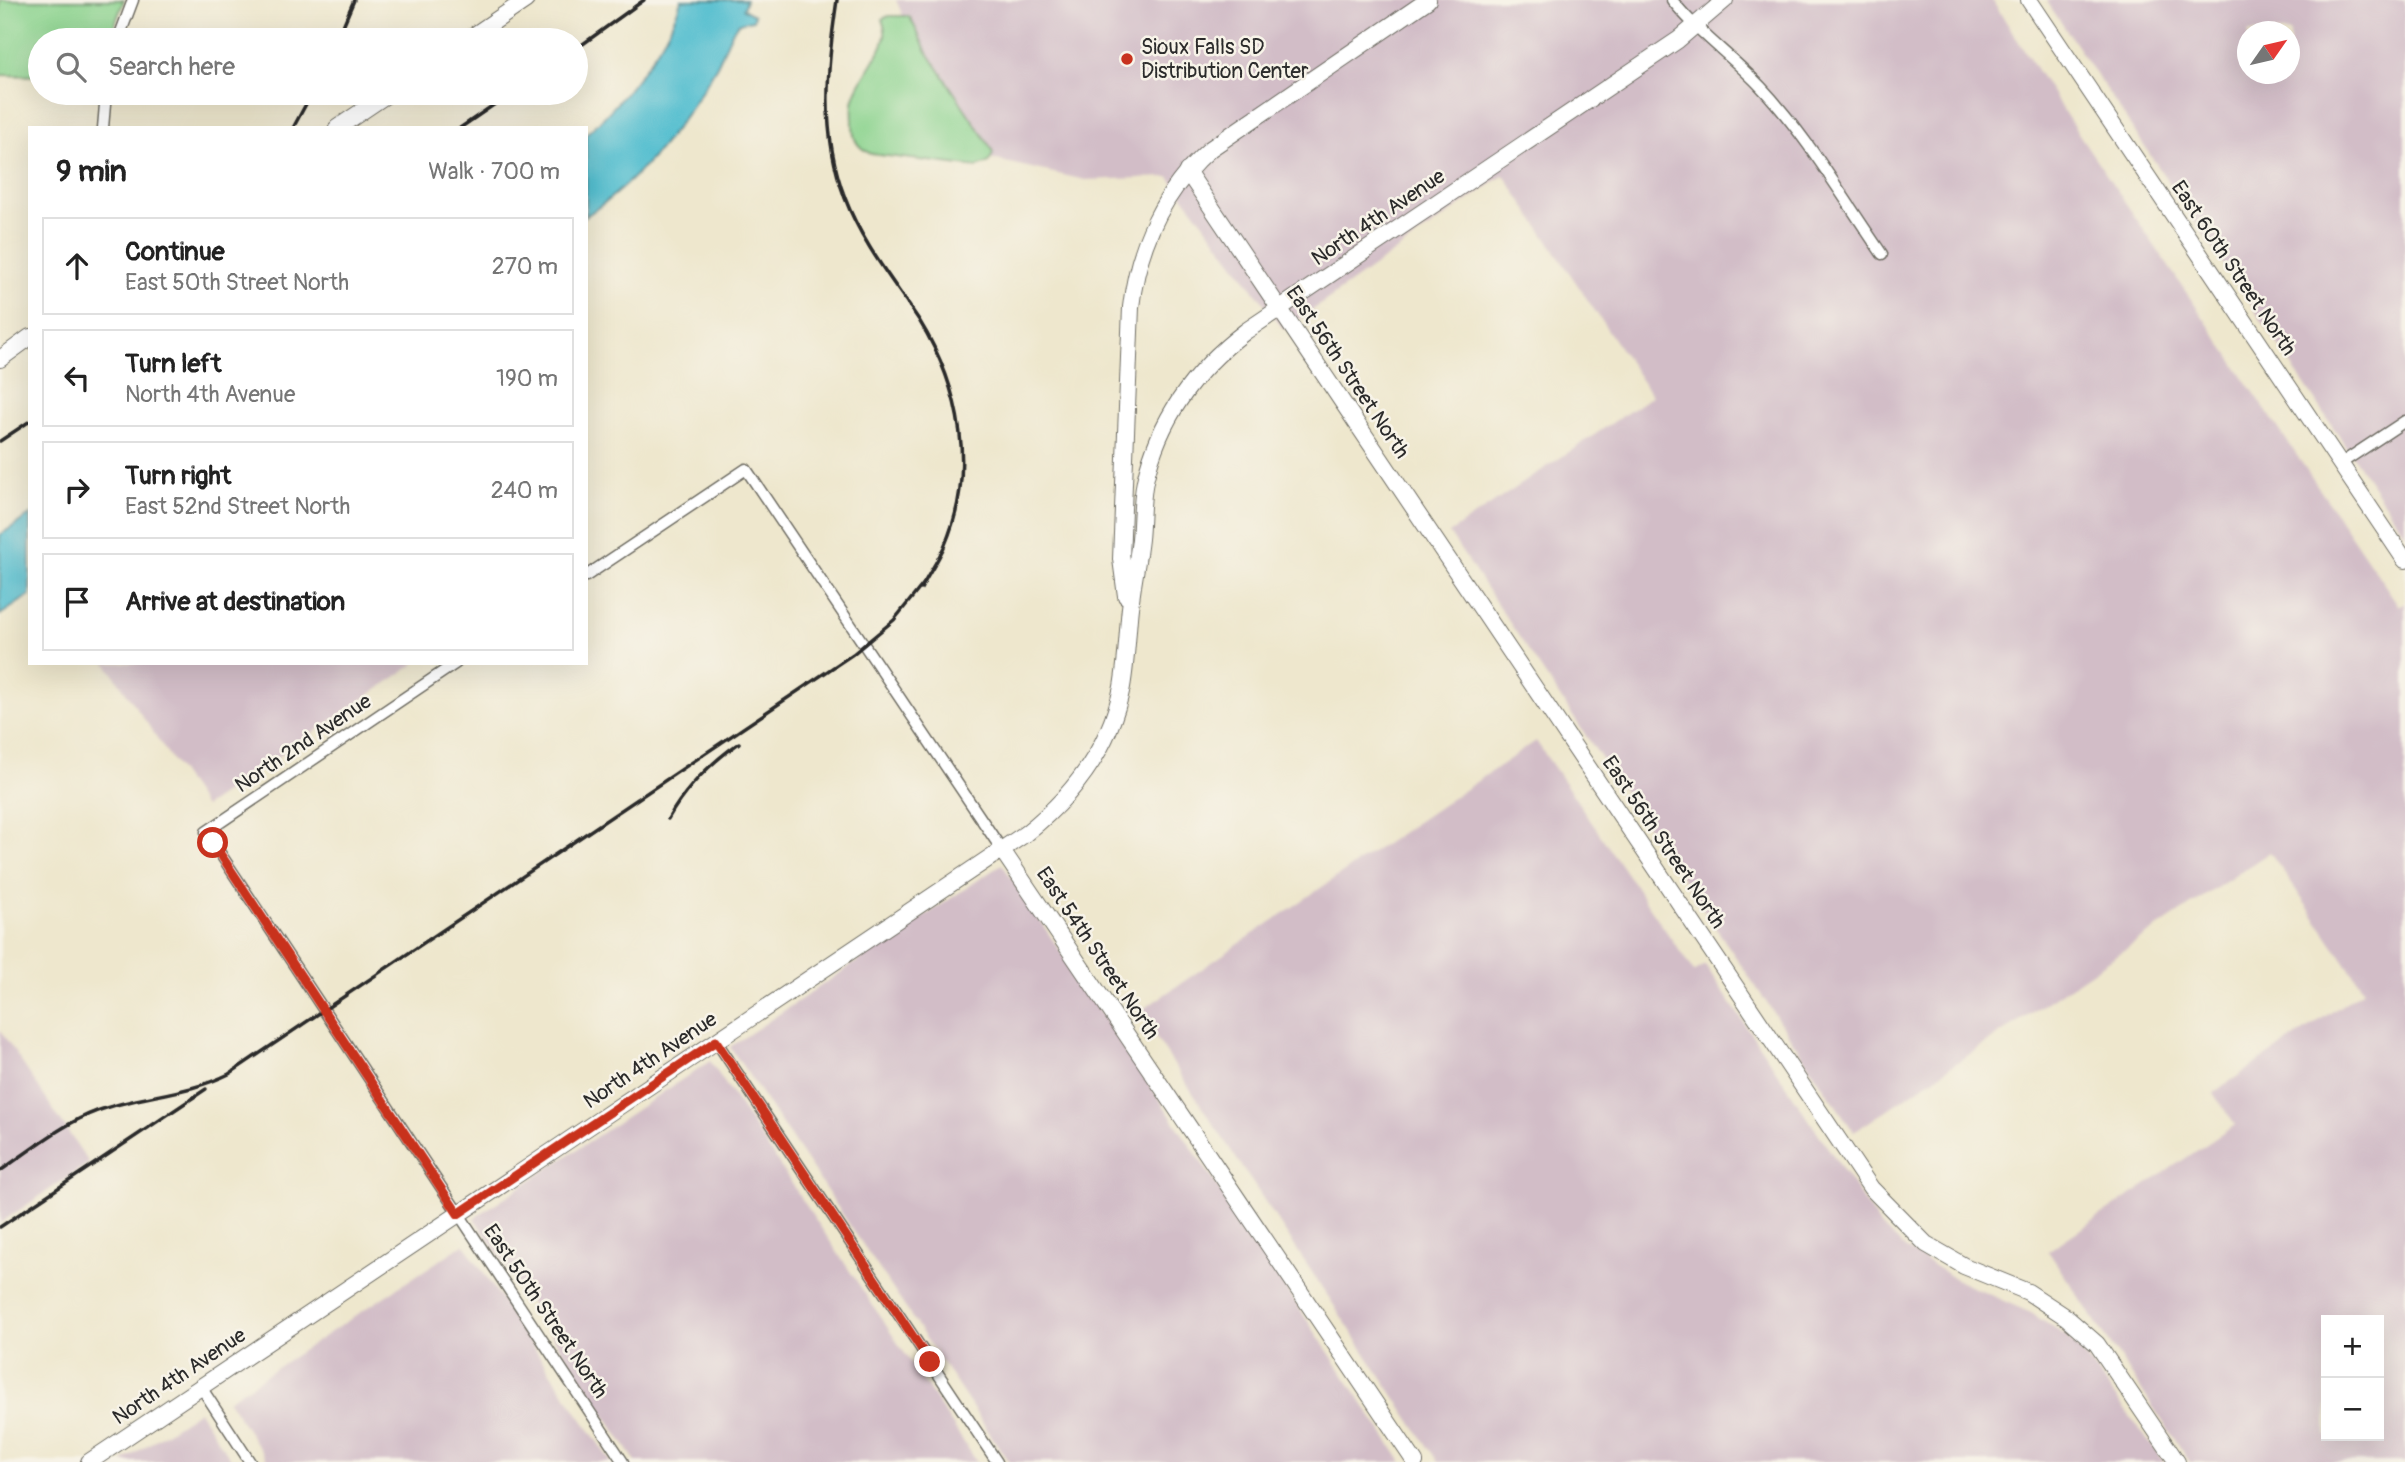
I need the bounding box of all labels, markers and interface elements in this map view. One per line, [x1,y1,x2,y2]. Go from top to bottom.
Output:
north arrow [2237,21,2300,84]
search box [28,28,588,105]
place label: Sioux Falls SD Distribution Center [1141,34,1309,85]
icon: search [52,48,90,86]
text: Search here [108,51,235,83]
marker: Sioux Falls SD Distribution Center [1119,51,1135,67]
text: 9 min [56,153,127,190]
text: Walk · 700 m [428,157,560,186]
street label: North 4th Avenue [1306,162,1451,272]
street label: East 60th Street North [2165,176,2302,361]
text: Continue [125,236,225,268]
icon: ahead [58,247,96,285]
text: 270 m [492,252,558,281]
text: East 50th Street North [125,268,349,297]
street label: East 56th Street North [1280,281,1415,464]
text: Turn left [125,348,221,380]
icon: left [58,359,96,397]
text: 190 m [496,364,558,393]
text: North 4th Avenue [125,380,295,409]
text: Turn right [125,460,231,492]
icon: right [58,471,96,509]
text: 240 m [491,476,558,505]
text: East 52nd Street North [125,492,350,521]
icon: arrive [58,583,96,621]
text: Arrive at destination [125,586,345,618]
street label: North 2nd Avenue [230,687,377,799]
street label: East 56th Street North [1596,751,1731,934]
route start [197,827,228,858]
street label: East 54th Street North [1030,862,1165,1045]
street label: North 4th Avenue [578,1005,723,1115]
street label: East 50th Street North [477,1219,614,1404]
map controls [2321,1315,2384,1441]
button: + [2321,1315,2384,1378]
street label: North 4th Avenue [107,1321,252,1431]
route end [914,1346,945,1377]
button: − [2321,1378,2384,1441]

